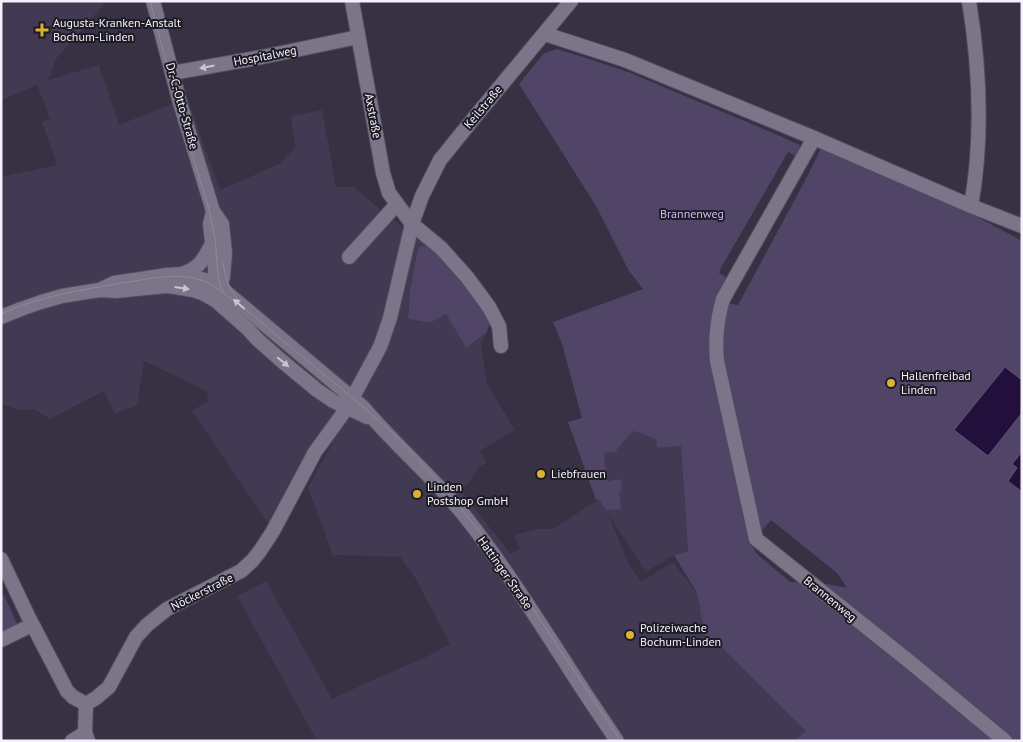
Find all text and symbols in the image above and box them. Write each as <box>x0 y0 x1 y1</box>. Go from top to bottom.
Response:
place label: Augusta-Kranken-Anstalt Bochum-Linden <box>53 15 181 44</box>
marker: Augusta-Kranken-Anstalt Bochum-Linden <box>35 23 49 37</box>
street label: Hospitalweg <box>232 42 298 69</box>
street label: Dr.-C.-Otto-Straße <box>163 61 202 151</box>
one-way arrow <box>199 63 215 71</box>
street label: Keilstraße <box>460 82 505 131</box>
street label: Axstraße <box>362 92 385 140</box>
park label: Brannenweg <box>660 206 724 221</box>
one-way arrow <box>174 284 190 292</box>
one-way arrow <box>233 298 246 309</box>
one-way arrow <box>277 357 290 368</box>
place label: Hallenfreibad Linden <box>901 368 971 397</box>
marker: Hallenfreibad Linden <box>885 377 897 389</box>
place label: Liebfrauen <box>551 466 606 481</box>
marker: Liebfrauen <box>535 468 547 480</box>
place label: Linden Postshop GmbH <box>427 479 508 508</box>
marker: Linden Postshop GmbH <box>411 488 423 500</box>
street label: Hattinger Straße <box>475 533 536 612</box>
street label: Nöckerstraße <box>168 569 235 614</box>
street label: Brannenweg <box>801 573 860 625</box>
place label: Polizeiwache Bochum-Linden <box>640 620 721 649</box>
marker: Polizeiwache Bochum-Linden <box>624 629 636 641</box>

